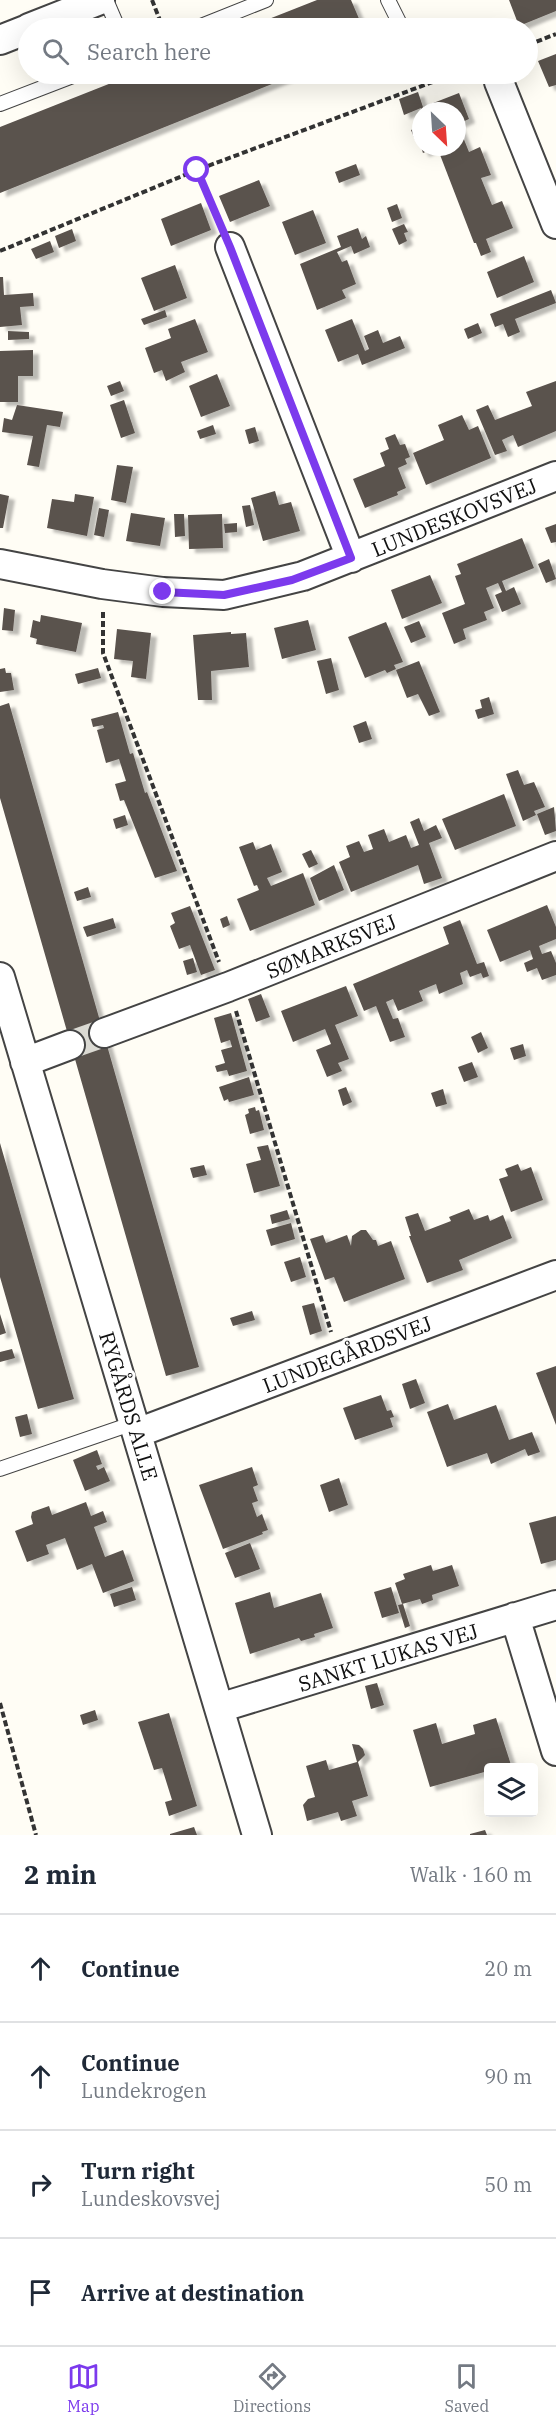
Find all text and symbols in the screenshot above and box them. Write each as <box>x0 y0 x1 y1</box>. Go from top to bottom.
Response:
search box <box>18 18 538 84</box>
icon: search <box>39 35 72 68</box>
text: Search here <box>87 37 211 66</box>
north arrow <box>412 102 466 156</box>
route start <box>183 156 209 182</box>
street label: LUNDESKOVSVEJ <box>367 471 541 563</box>
route end <box>149 578 175 604</box>
street label: SØMARKSVEJ <box>262 907 400 985</box>
street label: LUNDEGÅRDSVEJ <box>258 1309 436 1399</box>
street label: RYGÅRDS ALLE <box>93 1328 165 1484</box>
street label: SANKT LUKAS VEJ <box>295 1616 481 1698</box>
map controls <box>484 1763 538 1817</box>
button: layers <box>484 1763 538 1817</box>
text: 2 min <box>24 1857 97 1891</box>
text: Walk · 160 m <box>410 1861 532 1888</box>
icon: ahead <box>24 1952 57 1985</box>
text: Continue <box>81 1954 180 1983</box>
text: 20 m <box>484 1955 532 1982</box>
text: Continue <box>81 2048 180 2077</box>
icon: ahead <box>24 2060 57 2093</box>
text: 90 m <box>484 2063 532 2090</box>
text: Lundekrogen <box>81 2077 207 2104</box>
text: Turn right <box>81 2156 195 2185</box>
icon: right <box>24 2168 57 2201</box>
text: 50 m <box>484 2171 532 2198</box>
text: Lundeskovsvej <box>81 2185 220 2212</box>
icon: arrive <box>24 2276 57 2309</box>
text: Arrive at destination <box>81 2278 304 2307</box>
tab: Map <box>67 2360 100 2416</box>
tab: Directions <box>233 2360 311 2416</box>
tab: Saved <box>444 2360 489 2416</box>

